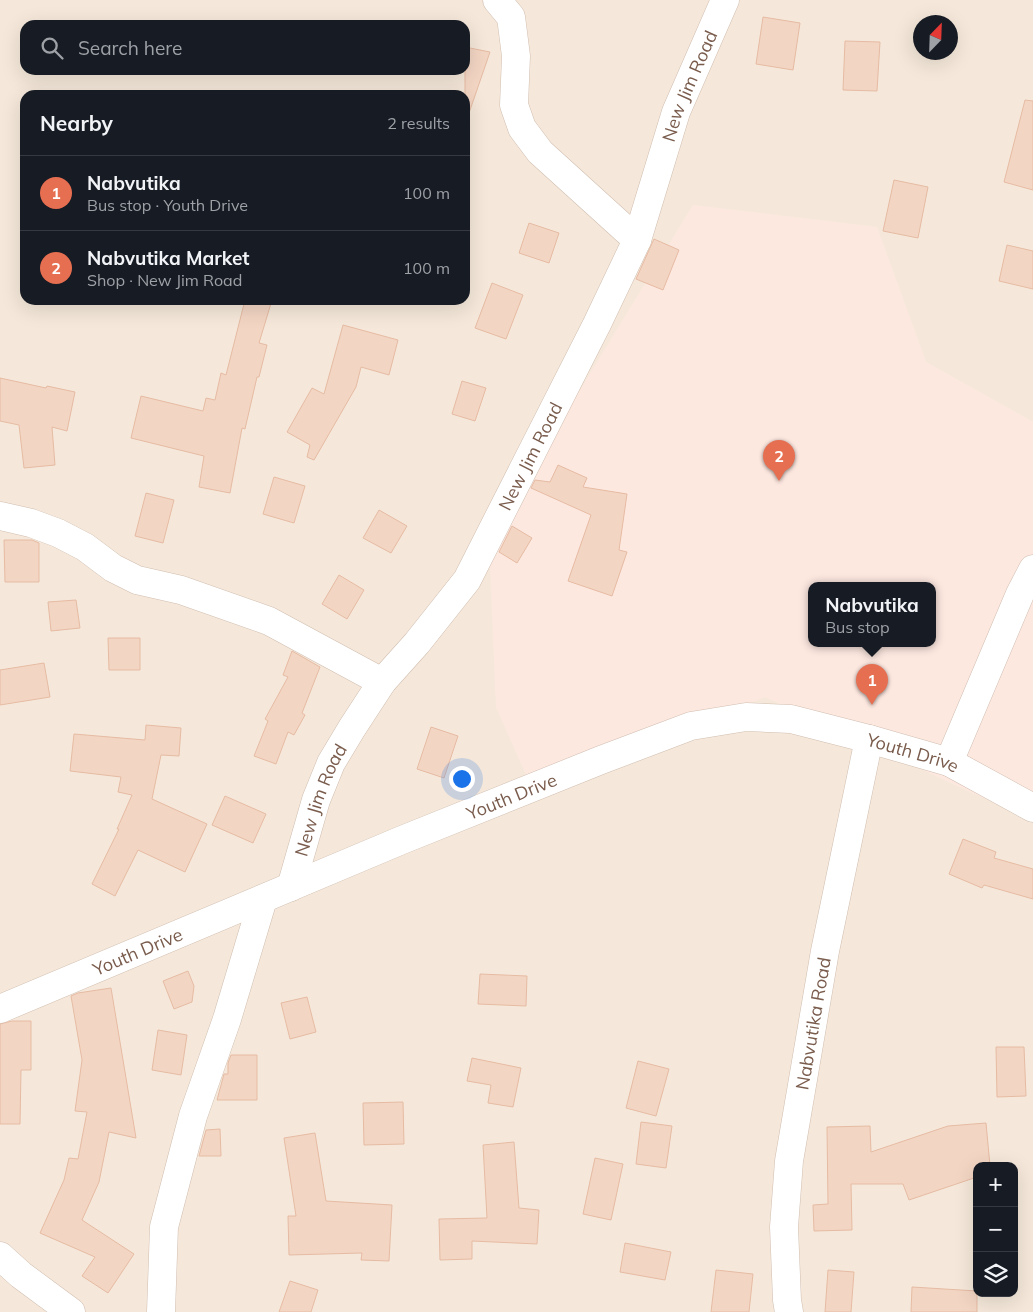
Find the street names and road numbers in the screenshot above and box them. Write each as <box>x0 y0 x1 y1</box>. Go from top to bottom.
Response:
street label: New Jim Road <box>656 27 722 144</box>
street label: New Jim Road <box>493 398 567 514</box>
street label: Youth Drive <box>863 727 964 777</box>
street label: New Jim Road <box>289 739 352 859</box>
street label: Youth Drive <box>462 768 560 825</box>
street label: Youth Drive <box>88 922 186 981</box>
street label: Nabvutika Road <box>790 955 835 1092</box>

